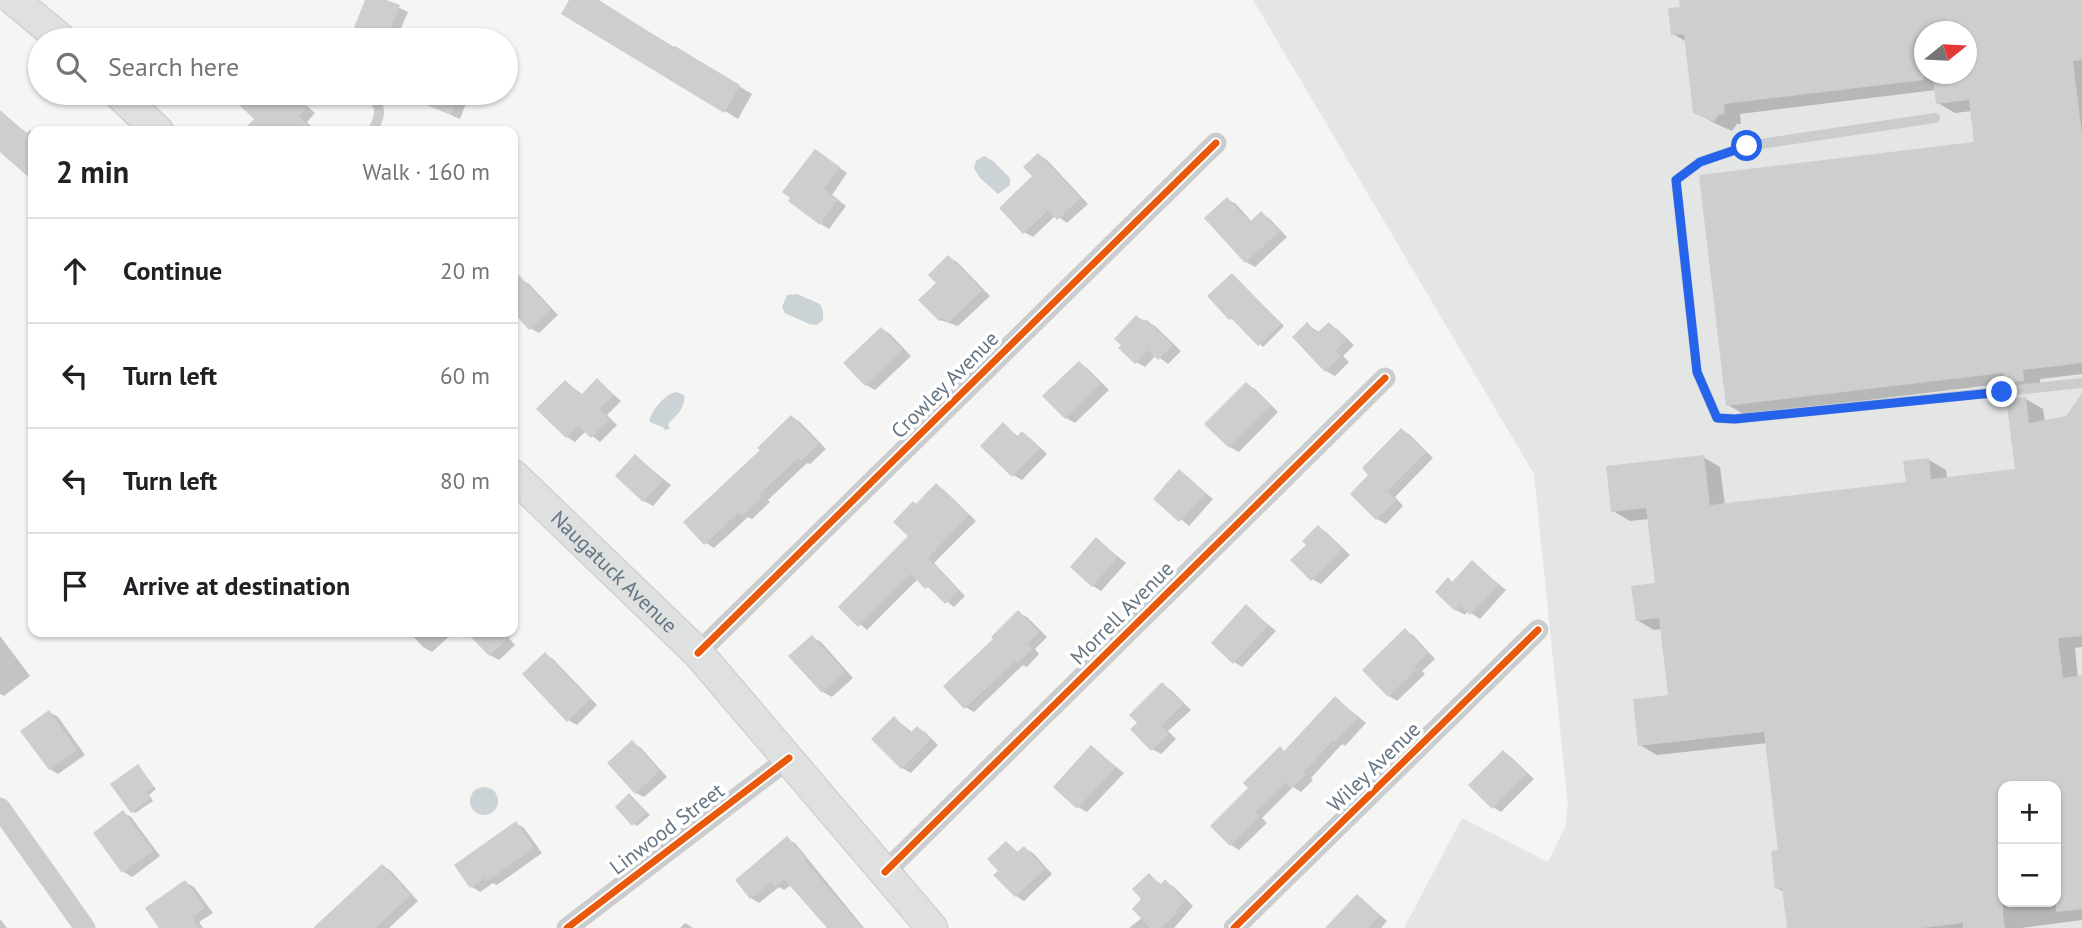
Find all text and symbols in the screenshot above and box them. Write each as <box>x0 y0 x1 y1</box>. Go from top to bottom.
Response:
north arrow <box>1914 21 1977 84</box>
search box <box>28 28 518 105</box>
icon: search <box>52 48 90 86</box>
text: Search here <box>108 50 239 83</box>
route start <box>1731 130 1762 161</box>
text: 2 min <box>56 152 129 191</box>
text: Walk · 160 m <box>363 157 490 186</box>
icon: ahead <box>56 252 94 290</box>
text: Continue <box>123 254 222 287</box>
text: 20 m <box>440 256 490 285</box>
street label: Crowley Avenue <box>885 325 1004 444</box>
icon: left <box>56 357 94 395</box>
text: Turn left <box>123 359 217 392</box>
text: 60 m <box>440 361 490 390</box>
route end <box>1986 376 2017 407</box>
icon: left <box>56 462 94 500</box>
text: Turn left <box>123 464 217 497</box>
text: 80 m <box>440 466 490 495</box>
street label: Naugatuck Avenue <box>545 505 683 639</box>
street label: Morrell Avenue <box>1064 555 1179 670</box>
icon: arrive <box>56 567 94 605</box>
text: Arrive at destination <box>123 569 350 602</box>
street label: Wiley Avenue <box>1322 716 1426 818</box>
street label: Linwood Street <box>604 777 729 880</box>
map controls <box>1998 781 2061 907</box>
button: + <box>1998 781 2061 844</box>
button: − <box>1998 844 2061 907</box>

